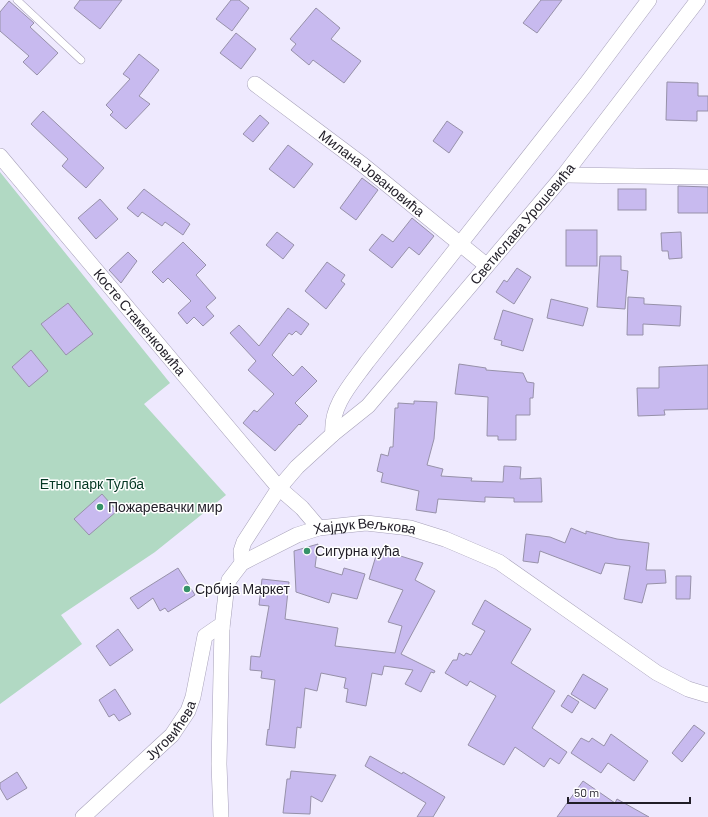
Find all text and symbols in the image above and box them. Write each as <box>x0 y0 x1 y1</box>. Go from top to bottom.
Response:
street label: Милана Јовановића <box>316 126 429 220</box>
street label: Светислава Урошевића <box>466 159 578 288</box>
street label: Косте Стаменковића <box>90 265 190 379</box>
park label: Етно парк Тулба <box>40 475 144 492</box>
place label: Пожаревачки мир <box>108 498 223 515</box>
marker: Пожаревачки мир <box>95 502 105 512</box>
street label: Хајдук Вељкова <box>311 514 419 538</box>
place label: Сигурна кућа <box>315 542 400 559</box>
marker: Сигурна кућа <box>302 546 312 556</box>
place label: Србија Маркет <box>195 580 290 597</box>
marker: Србија Маркет <box>182 584 192 594</box>
street label: Југовићева <box>141 698 199 763</box>
scale bar <box>568 779 690 805</box>
text: 50 m <box>574 785 599 799</box>

